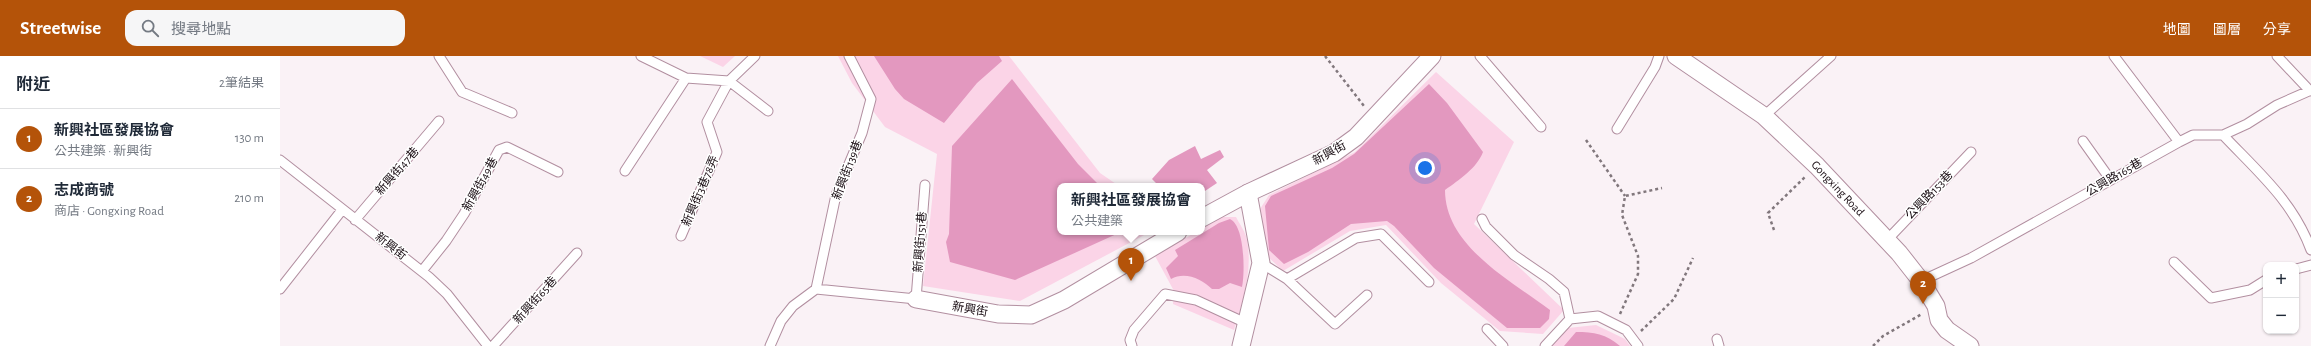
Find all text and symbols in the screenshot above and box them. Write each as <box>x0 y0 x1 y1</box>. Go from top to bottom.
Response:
search box <box>125 10 405 46</box>
icon: search <box>139 17 161 39</box>
text: Streetwise <box>20 19 101 38</box>
text: 搜尋地點 <box>171 22 231 37</box>
text: 地圖 <box>2163 23 2191 37</box>
text: 圖層 <box>2213 23 2241 37</box>
text: 分享 <box>2263 23 2291 37</box>
text: 附近 <box>16 76 50 93</box>
text: 2筆結果 <box>219 77 264 90</box>
text: 新興社區發展協會 <box>54 123 174 138</box>
text: 1 <box>27 132 31 145</box>
text: 130 m <box>235 132 264 145</box>
street label: 新興街139巷 <box>829 138 864 201</box>
street label: 新興街 <box>1310 138 1348 167</box>
street label: 新興街47巷 <box>372 144 421 197</box>
text: 公共建築 · 新興街 <box>54 145 152 158</box>
street label: 新興街3巷78弄 <box>679 153 720 228</box>
street label: 新興街49巷 <box>459 155 500 213</box>
street label: 公興路165巷 <box>2083 155 2144 198</box>
your location <box>1415 158 1435 178</box>
street label: Gongxing Road <box>1809 158 1867 218</box>
street label: 公興路153巷 <box>1902 168 1955 222</box>
text: 志成商號 <box>54 183 114 198</box>
popup <box>1057 183 1205 235</box>
text: 2 <box>26 192 32 205</box>
text: 210 m <box>234 192 264 205</box>
text: 新興社區發展協會 <box>1071 193 1191 208</box>
text: 商店 · Gongxing Road <box>54 205 164 218</box>
street label: 新興街151巷 <box>911 211 928 273</box>
text: 公共建築 <box>1071 215 1123 228</box>
street label: 新興街 <box>373 229 409 262</box>
pin: 1 <box>1118 248 1144 281</box>
map controls <box>2263 262 2299 334</box>
button: + <box>2263 262 2299 298</box>
pin: 2 <box>1910 271 1936 304</box>
street label: 新興街65巷 <box>510 274 559 326</box>
button: − <box>2263 298 2299 334</box>
street label: 新興街 <box>951 299 989 318</box>

